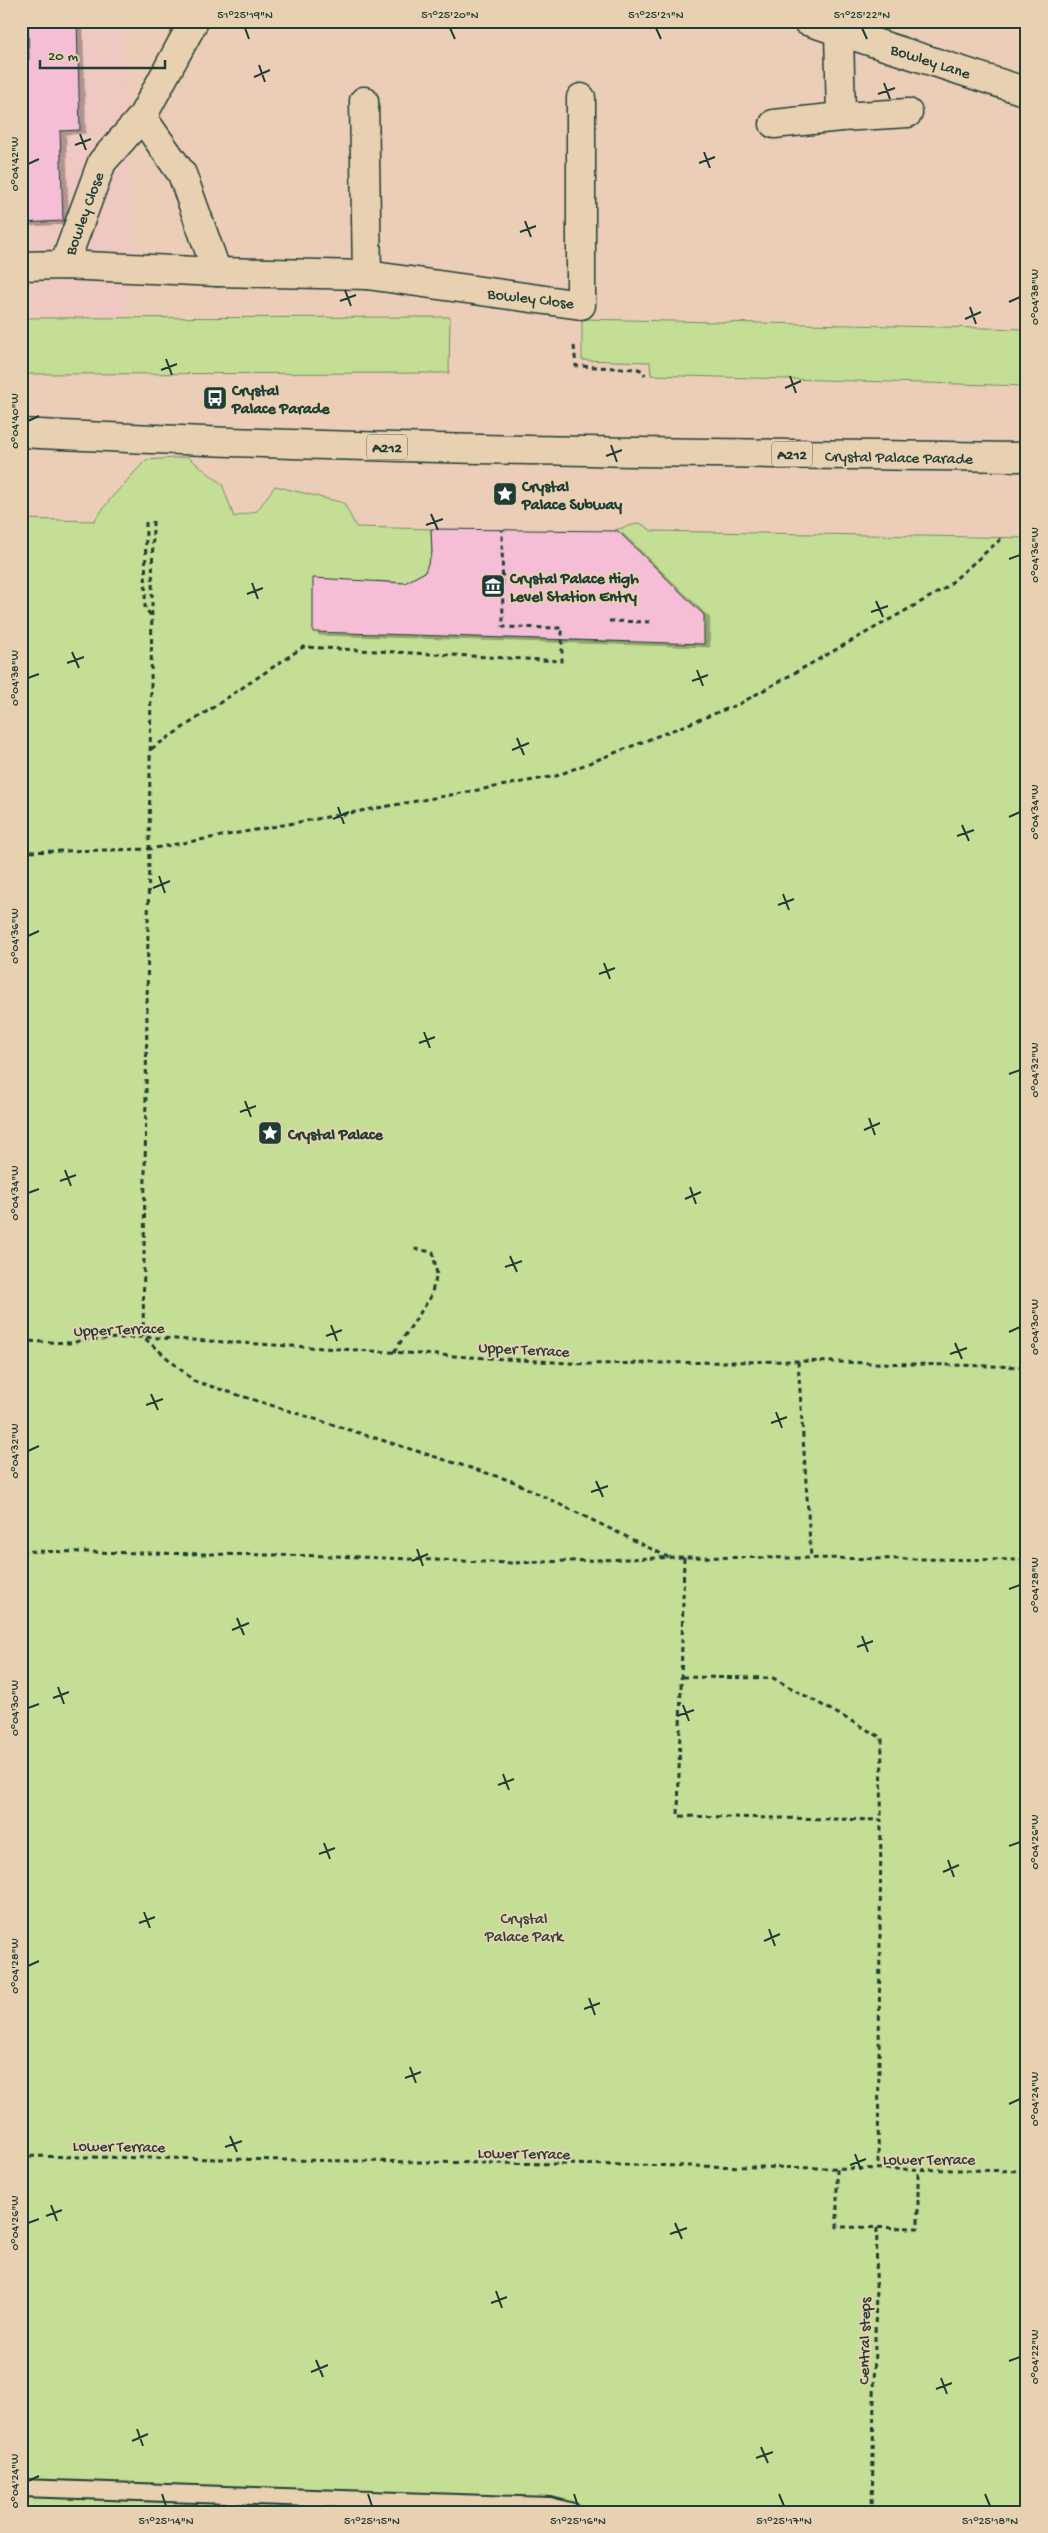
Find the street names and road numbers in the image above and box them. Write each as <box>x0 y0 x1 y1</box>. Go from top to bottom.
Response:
street label: Bowley Lane <box>887 41 973 85</box>
street label: Bowley Close <box>62 169 110 259</box>
street label: Bowley Close <box>485 286 576 315</box>
road number: A212 <box>367 434 407 460</box>
road number: A212 <box>772 442 812 466</box>
street label: Crystal Palace Parade <box>825 449 974 470</box>
street label: Upper Terrace <box>73 1320 166 1343</box>
street label: Upper Terrace <box>478 1340 571 1363</box>
street label: Lower Terrace <box>72 2138 166 2159</box>
street label: Lower Terrace <box>477 2145 571 2166</box>
street label: Lower Terrace <box>883 2152 976 2171</box>
street label: Central steps <box>856 2296 877 2385</box>

